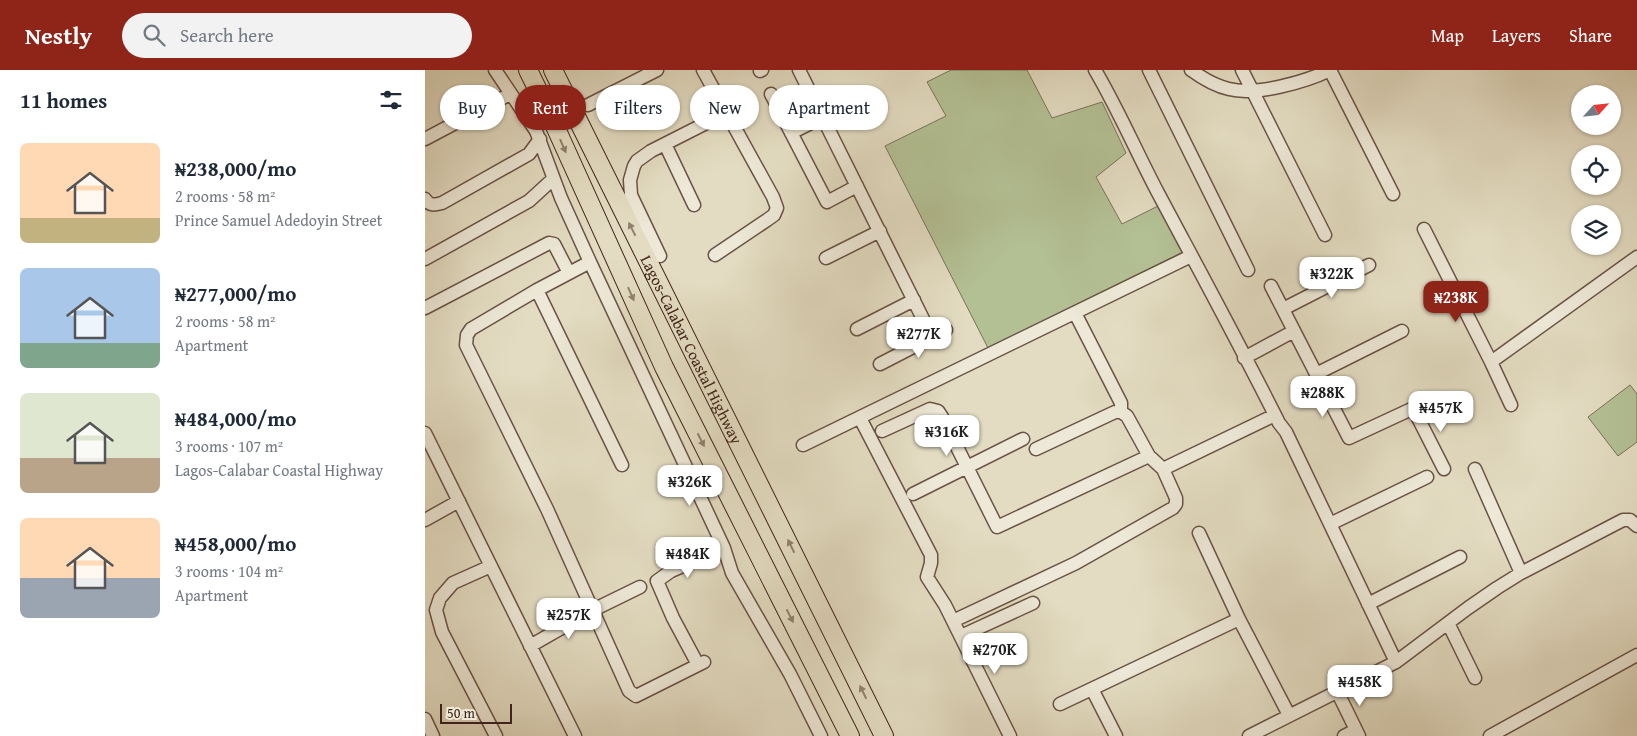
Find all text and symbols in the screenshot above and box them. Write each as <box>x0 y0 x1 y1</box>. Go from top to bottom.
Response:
search box <box>122 13 472 58</box>
text: Nestly <box>25 18 92 53</box>
icon: search <box>140 21 168 49</box>
text: Search here <box>180 21 274 49</box>
text: Map <box>1431 22 1464 49</box>
text: Layers <box>1492 22 1541 49</box>
text: Share <box>1569 22 1612 49</box>
text: 11 homes <box>20 85 107 116</box>
chip: Buy <box>440 85 505 130</box>
chip: Rent <box>515 85 586 130</box>
chip: Filters <box>596 85 680 130</box>
chip: New <box>690 85 759 130</box>
chip: Apartment <box>769 85 888 130</box>
north arrow <box>1571 85 1621 135</box>
map controls <box>1571 85 1621 255</box>
icon: filters <box>377 86 405 114</box>
one-way arrow <box>560 139 568 153</box>
button: locate <box>1571 145 1621 195</box>
text: ₦238,000/mo <box>175 153 296 184</box>
icon: home <box>60 163 120 223</box>
text: 2 rooms · 58 m² <box>175 184 275 208</box>
button: layers <box>1571 205 1621 255</box>
text: Prince Samuel Adedoyin Street <box>175 208 382 232</box>
one-way arrow <box>628 221 636 236</box>
street label: Lagos-Calabar Coastal Highway <box>635 251 749 448</box>
pin: ₦322K <box>1297 256 1367 299</box>
text: ₦322K <box>1310 261 1354 285</box>
text: ₦277,000/mo <box>175 278 296 309</box>
pin: ₦238K <box>1421 280 1491 323</box>
text: ₦238K <box>1434 285 1478 309</box>
one-way arrow <box>627 287 635 301</box>
icon: home <box>60 288 120 348</box>
text: 2 rooms · 58 m² <box>175 309 275 333</box>
pin: ₦277K <box>884 316 954 359</box>
text: ₦277K <box>897 321 941 345</box>
text: Apartment <box>175 333 248 357</box>
pin: ₦288K <box>1288 376 1358 418</box>
text: ₦288K <box>1301 380 1345 404</box>
pin: ₦457K <box>1406 390 1476 433</box>
text: ₦457K <box>1419 395 1463 419</box>
text: ₦484,000/mo <box>175 403 296 434</box>
icon: home <box>60 413 120 473</box>
pin: ₦316K <box>912 414 982 457</box>
text: ₦316K <box>925 419 969 443</box>
one-way arrow <box>697 433 705 447</box>
text: 3 rooms · 107 m² <box>175 434 283 458</box>
text: Lagos-Calabar Coastal Highway <box>175 458 383 482</box>
pin: ₦326K <box>655 464 725 507</box>
text: ₦326K <box>668 469 712 493</box>
text: ₦458,000/mo <box>175 528 296 559</box>
pin: ₦484K <box>653 536 723 579</box>
icon: home <box>60 538 120 598</box>
one-way arrow <box>786 539 795 554</box>
text: ₦484K <box>666 541 710 565</box>
text: 3 rooms · 104 m² <box>175 559 283 583</box>
text: Apartment <box>175 583 248 607</box>
pin: ₦257K <box>534 598 604 640</box>
text: ₦257K <box>547 602 591 626</box>
one-way arrow <box>786 609 794 624</box>
pin: ₦270K <box>960 632 1030 675</box>
text: ₦270K <box>973 637 1017 661</box>
pin: ₦458K <box>1325 664 1395 707</box>
text: ₦458K <box>1338 669 1382 693</box>
one-way arrow <box>859 685 867 699</box>
scale bar <box>440 701 513 724</box>
text: 50 m <box>447 703 475 723</box>

